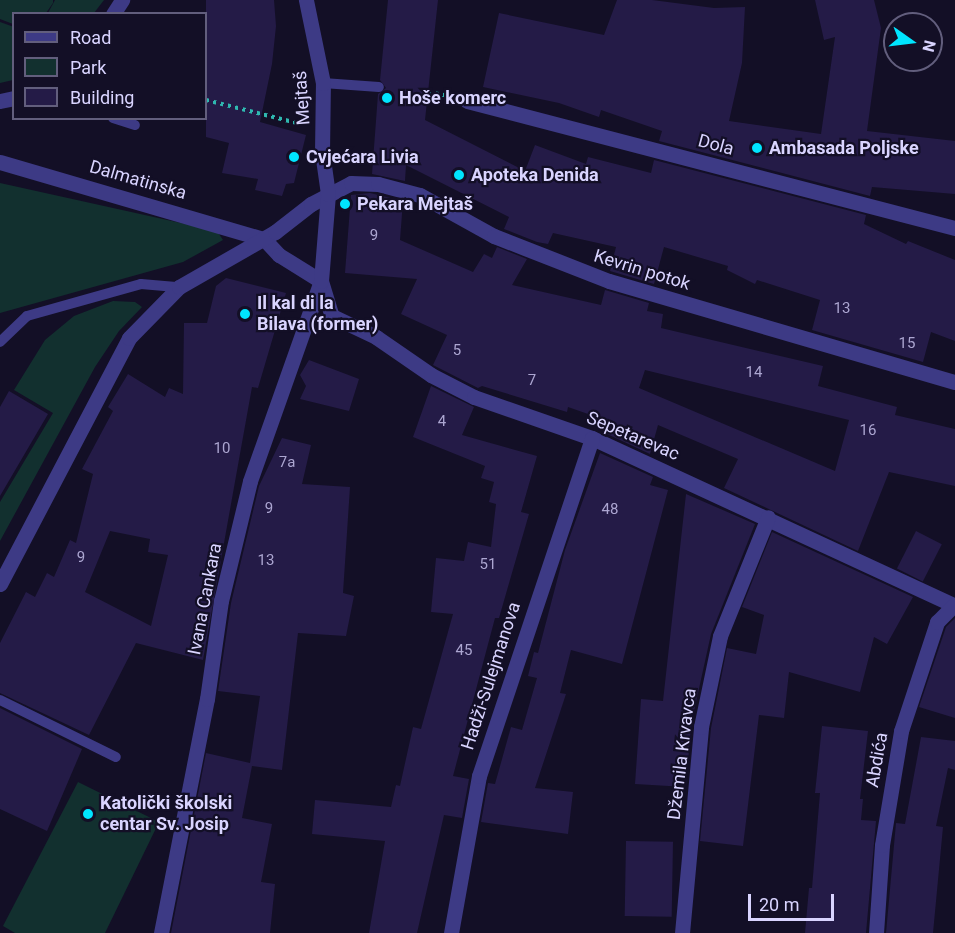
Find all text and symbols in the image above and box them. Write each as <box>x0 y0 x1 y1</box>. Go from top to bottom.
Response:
legend <box>12 12 207 120</box>
north arrow <box>883 12 943 72</box>
text: Road <box>70 27 111 48</box>
text: N <box>918 38 940 54</box>
text: Park <box>70 57 106 78</box>
street label: Mejtaš <box>289 70 315 126</box>
text: Building <box>70 87 134 108</box>
place label: Hoše komerc <box>399 87 506 109</box>
marker: Hoše komerc <box>380 91 394 105</box>
street label: Dola <box>696 130 736 160</box>
place label: Ambasada Poljske <box>769 137 919 159</box>
marker: Ambasada Poljske <box>750 141 764 155</box>
place label: Cvjećara Livia <box>306 146 419 168</box>
marker: Cvjećara Livia <box>287 150 301 164</box>
street label: Dalmatinska <box>87 156 189 204</box>
place label: Apoteka Denida <box>471 164 599 186</box>
marker: Apoteka Denida <box>452 168 466 182</box>
place label: Pekara Mejtaš <box>357 193 473 215</box>
marker: Pekara Mejtaš <box>338 197 352 211</box>
house number: 9 <box>370 227 378 245</box>
street label: Kevrin potok <box>591 245 693 295</box>
place label: Il kal di la Bilava (former) <box>257 293 378 336</box>
house number: 13 <box>834 300 850 318</box>
marker: Il kal di la Bilava (former) <box>238 307 252 321</box>
house number: 15 <box>899 335 915 353</box>
house number: 5 <box>453 342 461 360</box>
house number: 14 <box>746 364 762 382</box>
house number: 7 <box>528 372 536 390</box>
street label: Sepetarevac <box>583 407 683 465</box>
house number: 4 <box>438 413 446 431</box>
house number: 16 <box>860 422 876 440</box>
house number: 10 <box>214 440 230 458</box>
house number: 7а <box>279 454 295 472</box>
house number: 9 <box>265 500 273 518</box>
house number: 48 <box>602 501 618 519</box>
street label: Ivana Cankara <box>184 541 226 657</box>
house number: 9 <box>77 549 85 567</box>
house number: 13 <box>258 552 274 570</box>
house number: 51 <box>480 556 496 574</box>
street label: Hadži-Sulejmanova <box>457 599 525 753</box>
house number: 45 <box>456 642 472 660</box>
street label: Džemila Krvavca <box>663 687 701 821</box>
street label: Abdića <box>862 731 892 789</box>
place label: Katolički školski centar Sv. Josip <box>100 793 232 836</box>
marker: Katolički školski centar Sv. Josip <box>81 807 95 821</box>
scale bar <box>751 882 836 920</box>
text: 20 m <box>759 894 799 915</box>

